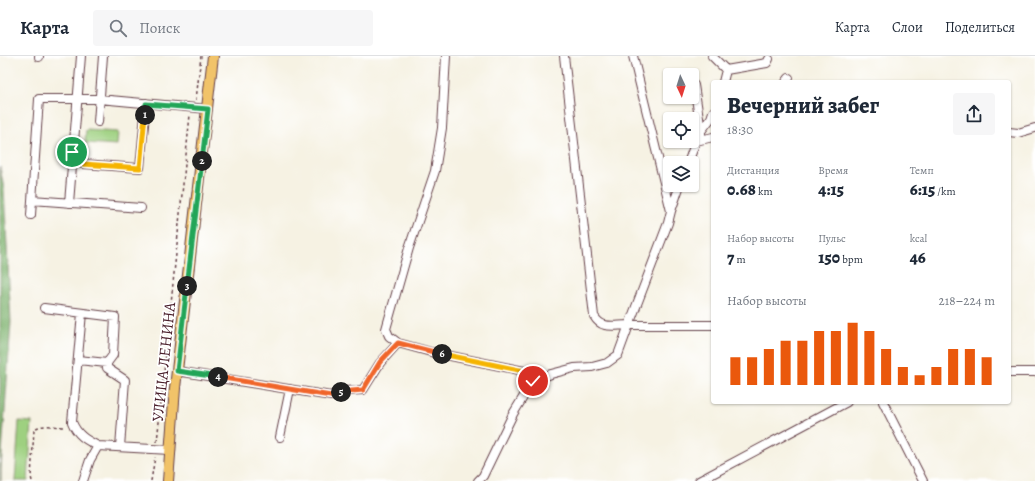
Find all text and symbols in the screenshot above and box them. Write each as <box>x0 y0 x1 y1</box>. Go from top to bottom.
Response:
search box <box>93 10 373 46</box>
text: Карта <box>20 15 69 41</box>
icon: search <box>107 17 129 39</box>
text: Поиск <box>139 18 180 38</box>
text: Карта <box>835 18 870 37</box>
text: Слои <box>892 18 923 37</box>
text: Поделиться <box>945 18 1015 37</box>
north arrow <box>663 68 699 104</box>
map controls <box>663 68 699 192</box>
text: Вечерний забег <box>727 91 879 121</box>
button: share <box>953 93 995 135</box>
pin: 1 <box>135 105 155 125</box>
text: 1 <box>143 107 147 122</box>
button: locate <box>663 112 699 148</box>
text: 18:30 <box>727 121 753 138</box>
pin <box>55 135 89 169</box>
icon: arrive <box>61 141 83 163</box>
pin: 2 <box>192 151 212 171</box>
text: 2 <box>199 153 205 168</box>
button: layers <box>663 156 699 192</box>
text: Дистанция <box>727 163 779 178</box>
text: Время <box>818 163 848 178</box>
text: Темп <box>910 163 934 178</box>
text: 0.68 <box>727 178 756 201</box>
text: 4:15 <box>818 178 844 201</box>
text: 6:15 <box>910 178 935 201</box>
text: km <box>756 184 773 199</box>
text: /km <box>935 184 956 199</box>
text: Набор высоты <box>727 231 794 246</box>
text: Пульс <box>818 231 846 246</box>
text: kcal <box>910 231 927 246</box>
text: 7 <box>727 246 734 269</box>
text: 150 <box>818 246 840 269</box>
text: 46 <box>910 246 926 269</box>
text: m <box>734 252 746 267</box>
text: bpm <box>840 252 863 267</box>
pin: 3 <box>177 276 197 296</box>
text: 3 <box>185 278 189 293</box>
text: Набор высоты <box>727 292 807 309</box>
text: 218–224 m <box>939 292 995 309</box>
street label: УЛИЦА ЛЕНИНА <box>147 300 181 423</box>
pin: 6 <box>432 344 452 364</box>
text: 6 <box>439 346 445 361</box>
pin <box>516 364 550 398</box>
pin: 4 <box>208 367 228 387</box>
text: 4 <box>215 369 221 384</box>
icon: check <box>522 370 544 392</box>
pin: 5 <box>331 382 351 402</box>
text: 5 <box>339 384 343 399</box>

